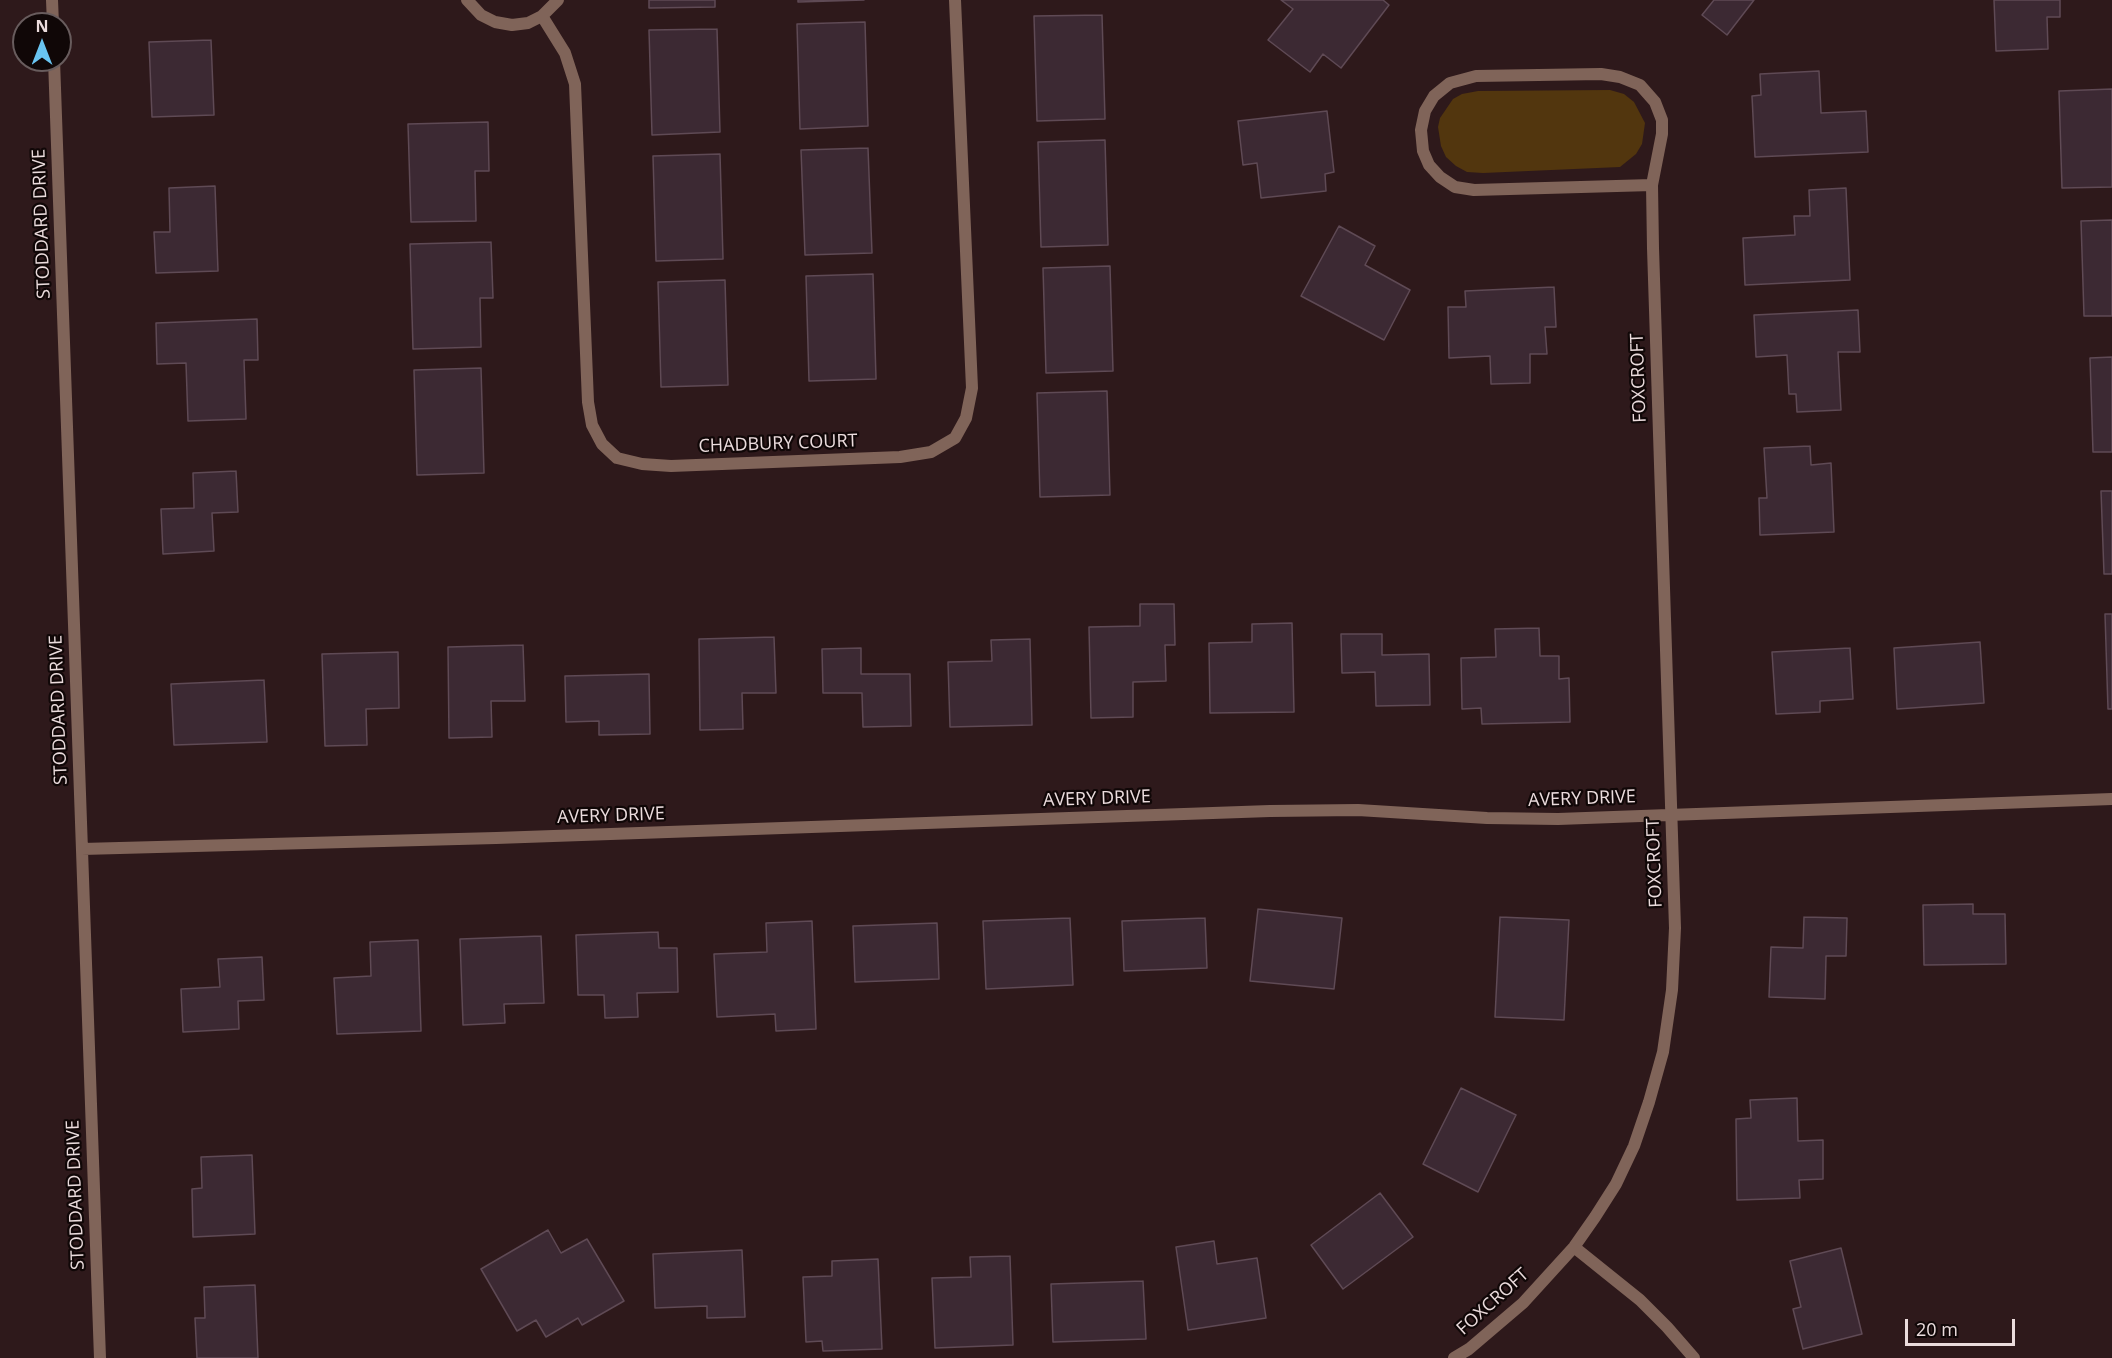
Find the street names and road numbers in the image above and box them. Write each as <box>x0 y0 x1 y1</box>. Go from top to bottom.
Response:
street label: STODDARD DRIVE <box>29 149 55 299</box>
street label: FOXCROFT <box>1627 333 1651 423</box>
street label: CHADBURY COURT <box>698 430 858 458</box>
street label: STODDARD DRIVE <box>46 635 72 785</box>
street label: AVERY DRIVE <box>1043 786 1151 812</box>
street label: AVERY DRIVE <box>1528 786 1636 812</box>
street label: AVERY DRIVE <box>557 803 665 829</box>
street label: FOXCROFT <box>1643 818 1667 908</box>
street label: STODDARD DRIVE <box>63 1120 89 1270</box>
street label: FOXCROFT <box>1453 1264 1533 1340</box>

